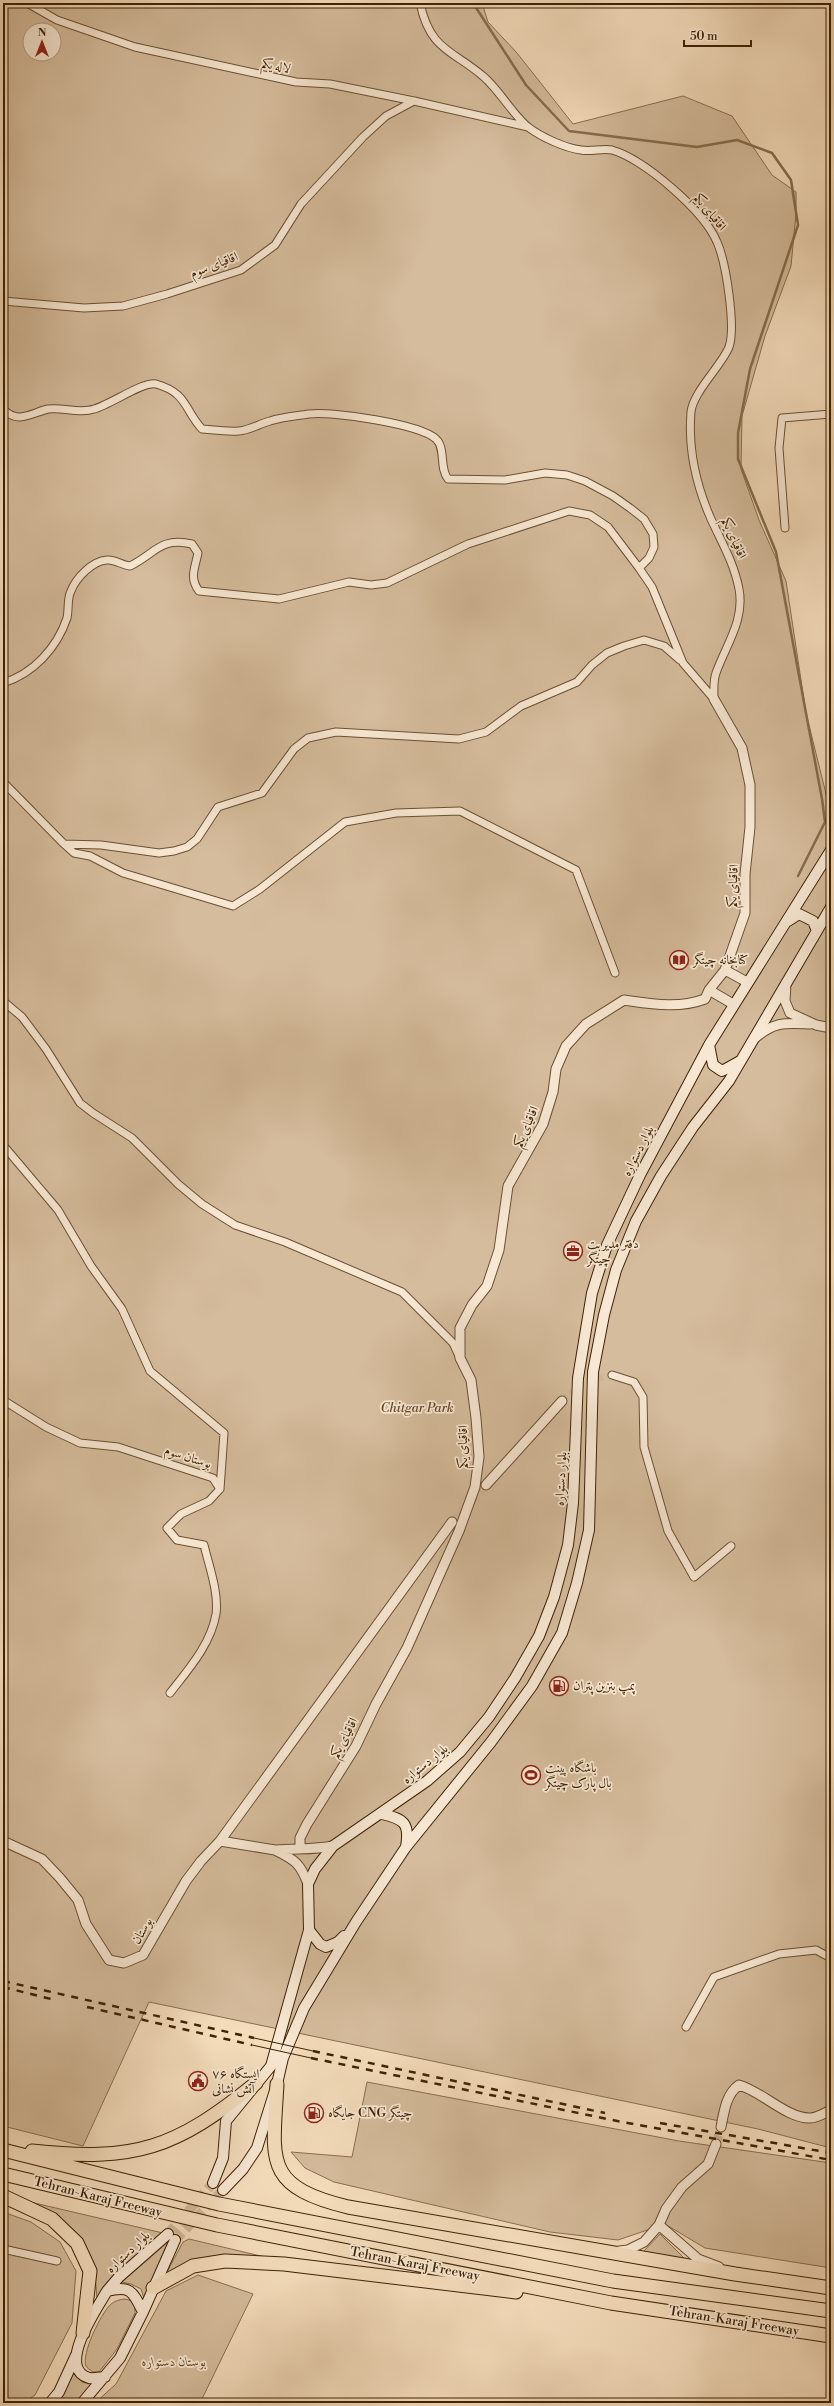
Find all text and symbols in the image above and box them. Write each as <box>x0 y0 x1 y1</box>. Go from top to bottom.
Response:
north arrow <box>22 22 62 62</box>
scale bar <box>684 22 751 48</box>
text: N <box>38 26 47 40</box>
text: 50 m <box>690 29 718 44</box>
street label: لاله یکم <box>259 55 292 81</box>
street label: اقاقیای یکم <box>687 190 730 237</box>
street label: اقاقیای سوم <box>188 249 241 284</box>
street label: اقاقیای یکم <box>714 515 750 563</box>
street label: اقاقیای یکم <box>724 864 746 908</box>
library icon: کتابخانه چیتگر <box>668 949 690 971</box>
place label: کتابخانه چیتگر <box>691 952 748 968</box>
street label: اقاقیای یکم <box>510 1104 546 1152</box>
street label: بلوار دستواره <box>619 1123 657 1179</box>
place label: دفتر مدیریت چیتگر <box>585 1236 639 1267</box>
office icon: دفتر مدیریت چیتگر <box>562 1240 584 1262</box>
park label: Chitgar Park <box>381 1400 454 1416</box>
street label: اقاقیای یکم <box>455 1425 475 1469</box>
street label: بوستان سوم <box>162 1442 213 1475</box>
street label: بلوار دستواره <box>552 1451 570 1507</box>
fuel station icon: پمپ بنزین پتران <box>548 1675 570 1697</box>
place label: پمپ بنزین پتران <box>573 1678 636 1696</box>
street label: اقاقیای یکم <box>327 1715 365 1763</box>
street label: بلوار دستواره <box>399 1741 451 1787</box>
place label: باشگاه پینت بال پارک چیتگر <box>543 1759 611 1792</box>
sports icon: باشگاه پینت بال پارک چیتگر <box>520 1764 542 1786</box>
street label: بوستان <box>128 1915 156 1947</box>
place label: ایستگاه ۷۶ آتش نشانی <box>212 2065 259 2098</box>
public building icon: ایستگاه ۷۶ آتش نشانی <box>187 2070 209 2092</box>
fuel station icon: جایگاه CNG چیتگر <box>303 2102 325 2124</box>
place label: جایگاه CNG چیتگر <box>328 2104 412 2121</box>
street label: Tehran-Karaj Freeway <box>32 2173 165 2221</box>
street label: بلوار دستواره <box>103 2228 153 2276</box>
street label: Tehran-Karaj Freeway <box>349 2244 482 2285</box>
street label: Tehran-Karaj Freeway <box>668 2303 801 2339</box>
park label: بوستان دستواره <box>142 2354 207 2370</box>

